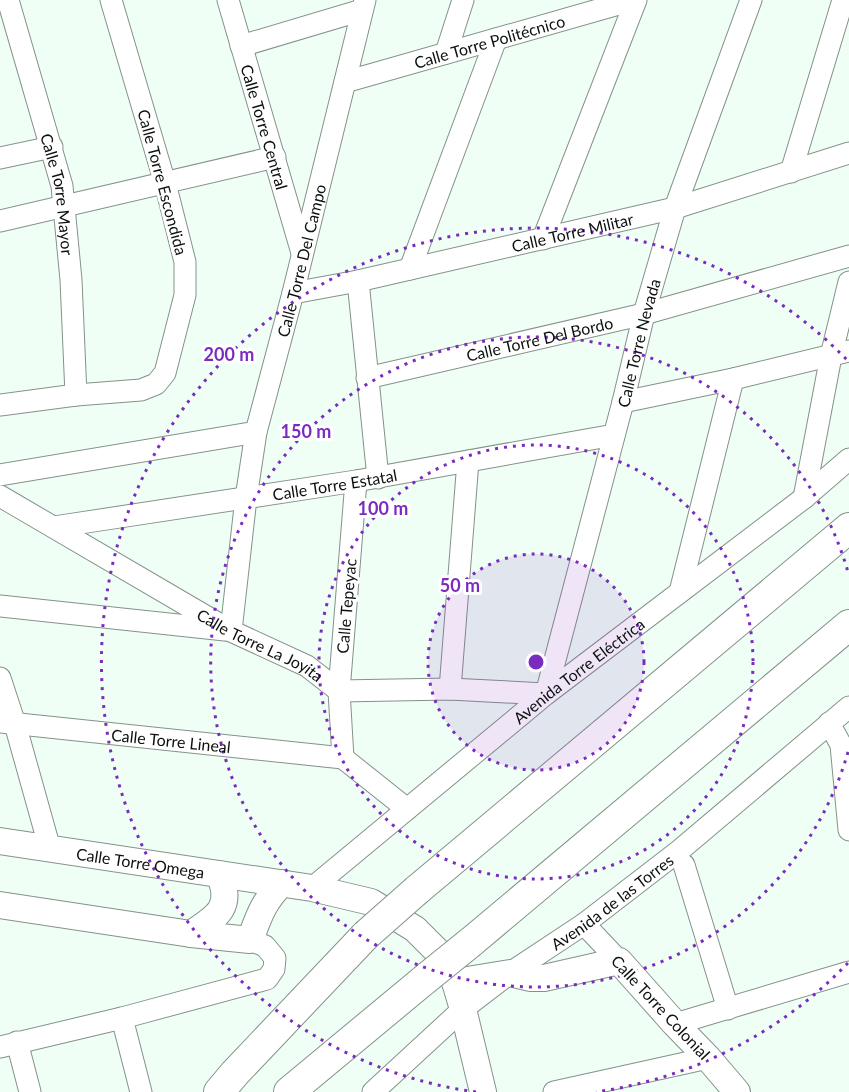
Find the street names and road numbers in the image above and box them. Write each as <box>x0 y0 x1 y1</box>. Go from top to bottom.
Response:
street label: Calle Torre Politécnico <box>412 10 567 71</box>
street label: Calle Torre Central <box>238 62 292 192</box>
street label: Calle Torre Escondida <box>134 107 192 257</box>
street label: Calle Torre Mayor <box>38 131 78 256</box>
street label: Calle Torre Del Campo <box>272 182 329 339</box>
street label: Calle Torre Militar <box>509 208 635 255</box>
street label: Calle Torre Nevada <box>613 276 663 409</box>
street label: Calle Torre Del Bordo <box>464 312 615 364</box>
street label: Calle Torre Estatal <box>271 464 399 503</box>
street label: Calle Tepeyac <box>332 557 360 654</box>
street label: Calle Torre La Joyita <box>194 604 328 685</box>
street label: Avenida Torre Eléctrica <box>509 614 648 727</box>
street label: Calle Torre Lineal <box>110 724 232 756</box>
street label: Calle Torre Omega <box>75 843 206 881</box>
street label: Avenida de las Torres <box>547 850 677 953</box>
street label: Calle Torre Colonial <box>608 951 714 1063</box>

